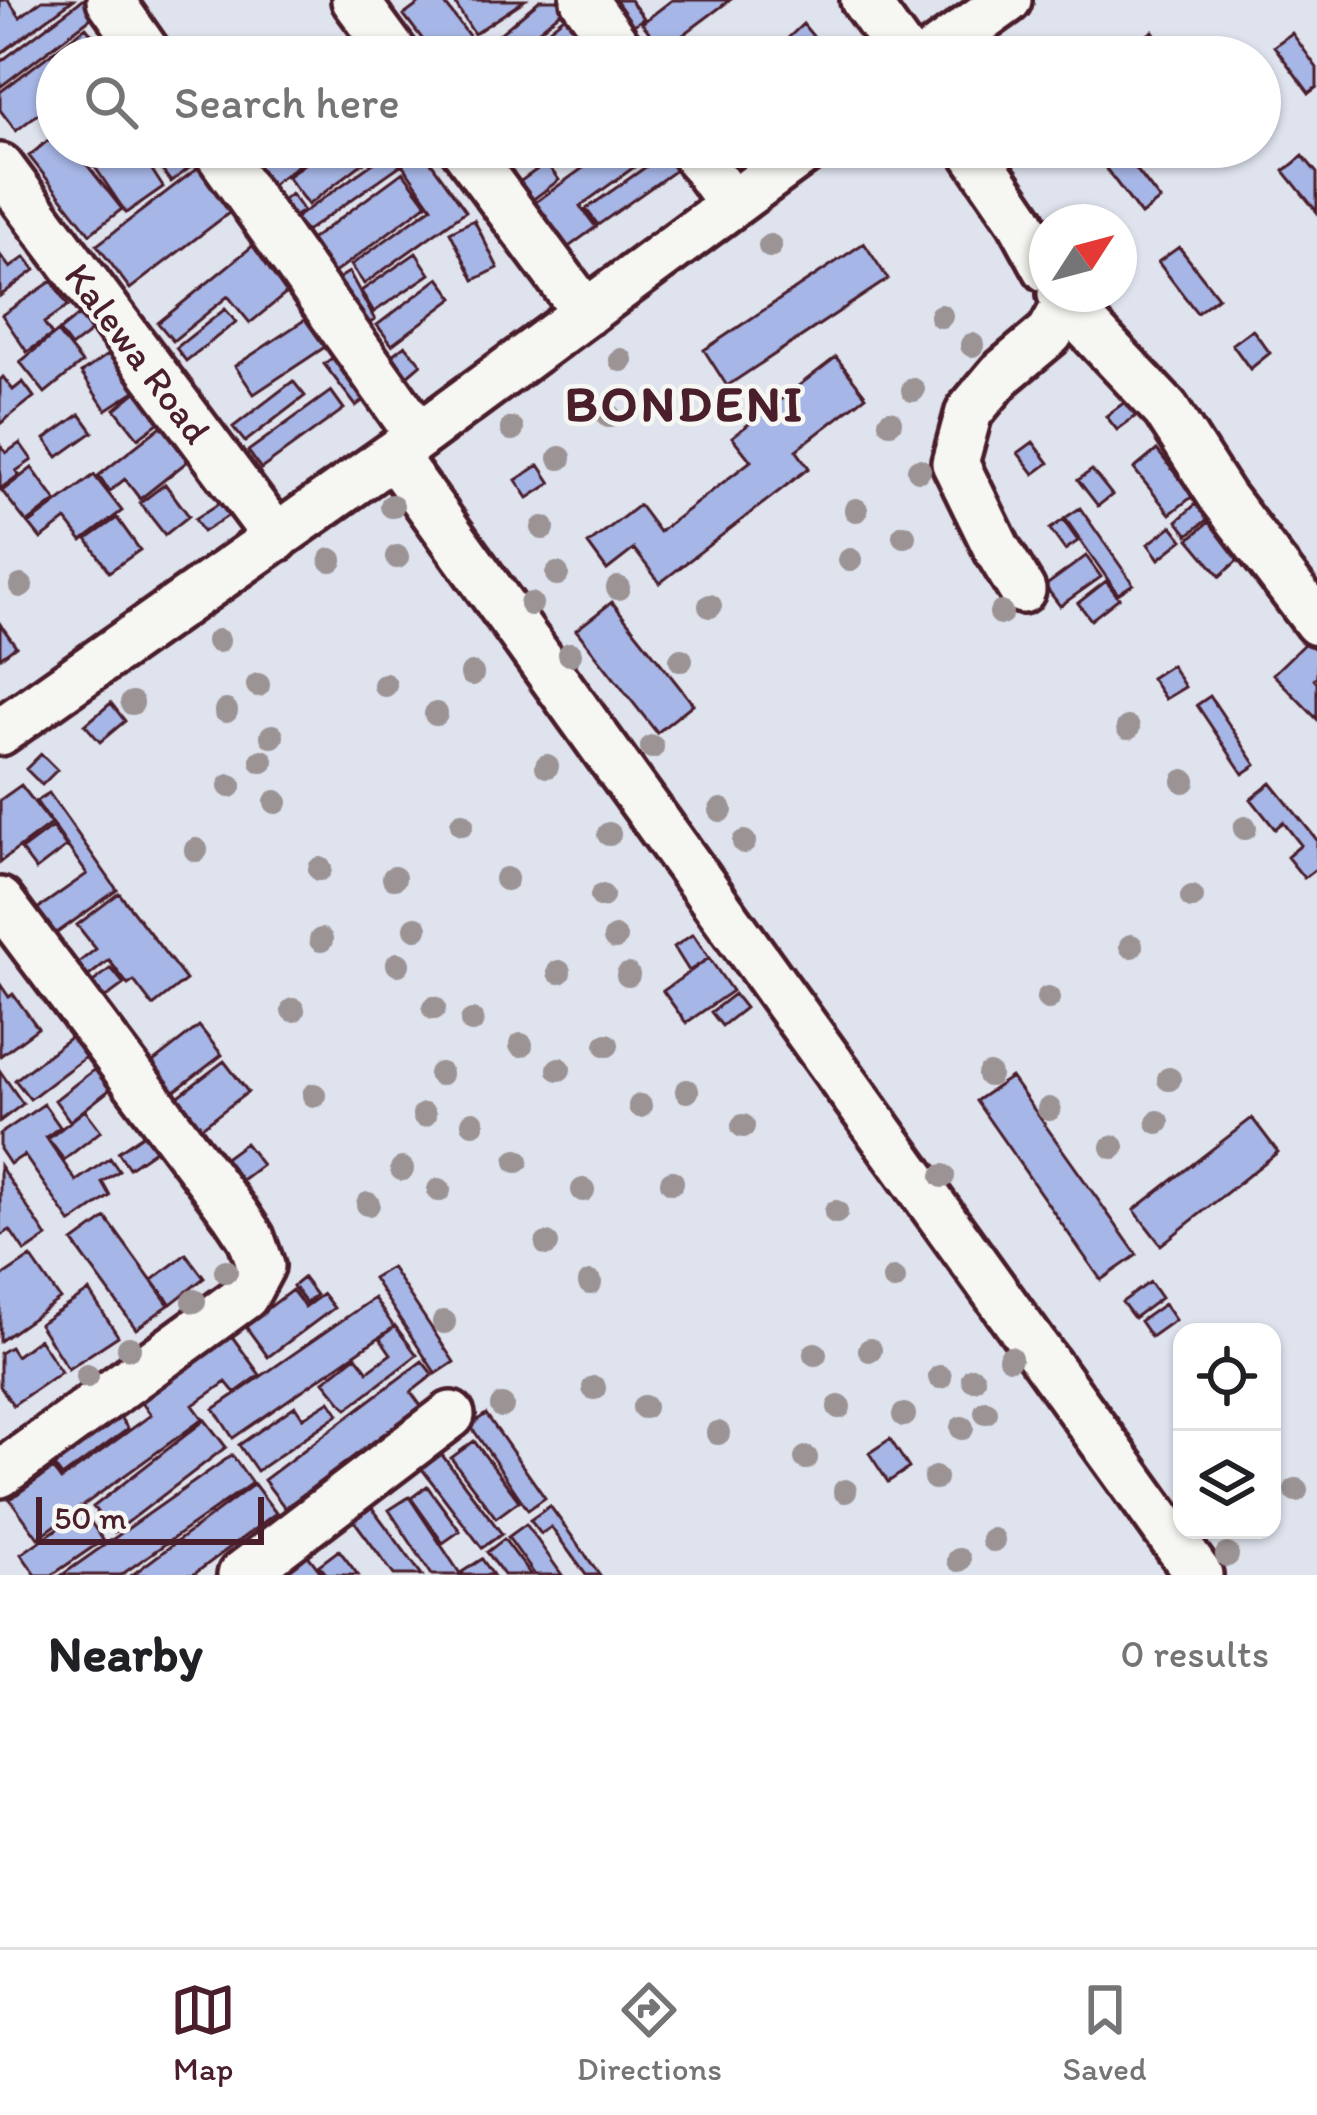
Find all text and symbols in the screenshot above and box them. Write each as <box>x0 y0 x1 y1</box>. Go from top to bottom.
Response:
search box <box>36 36 1281 168</box>
icon: search <box>78 69 144 135</box>
text: Search here <box>174 75 400 129</box>
north arrow <box>1029 204 1137 312</box>
street label: Kalewa Road <box>55 253 221 453</box>
district label: BONDENI <box>565 373 805 434</box>
map controls <box>1173 1323 1281 1539</box>
button: locate <box>1173 1323 1281 1431</box>
button: layers <box>1173 1431 1281 1539</box>
scale bar <box>36 1491 264 1544</box>
text: 50 m <box>54 1498 127 1537</box>
text: Nearby <box>48 1623 203 1684</box>
text: 0 results <box>1120 1630 1269 1677</box>
tab: Map <box>170 1977 236 2088</box>
tab: Directions <box>577 1977 722 2088</box>
tab: Saved <box>1063 1977 1147 2088</box>

